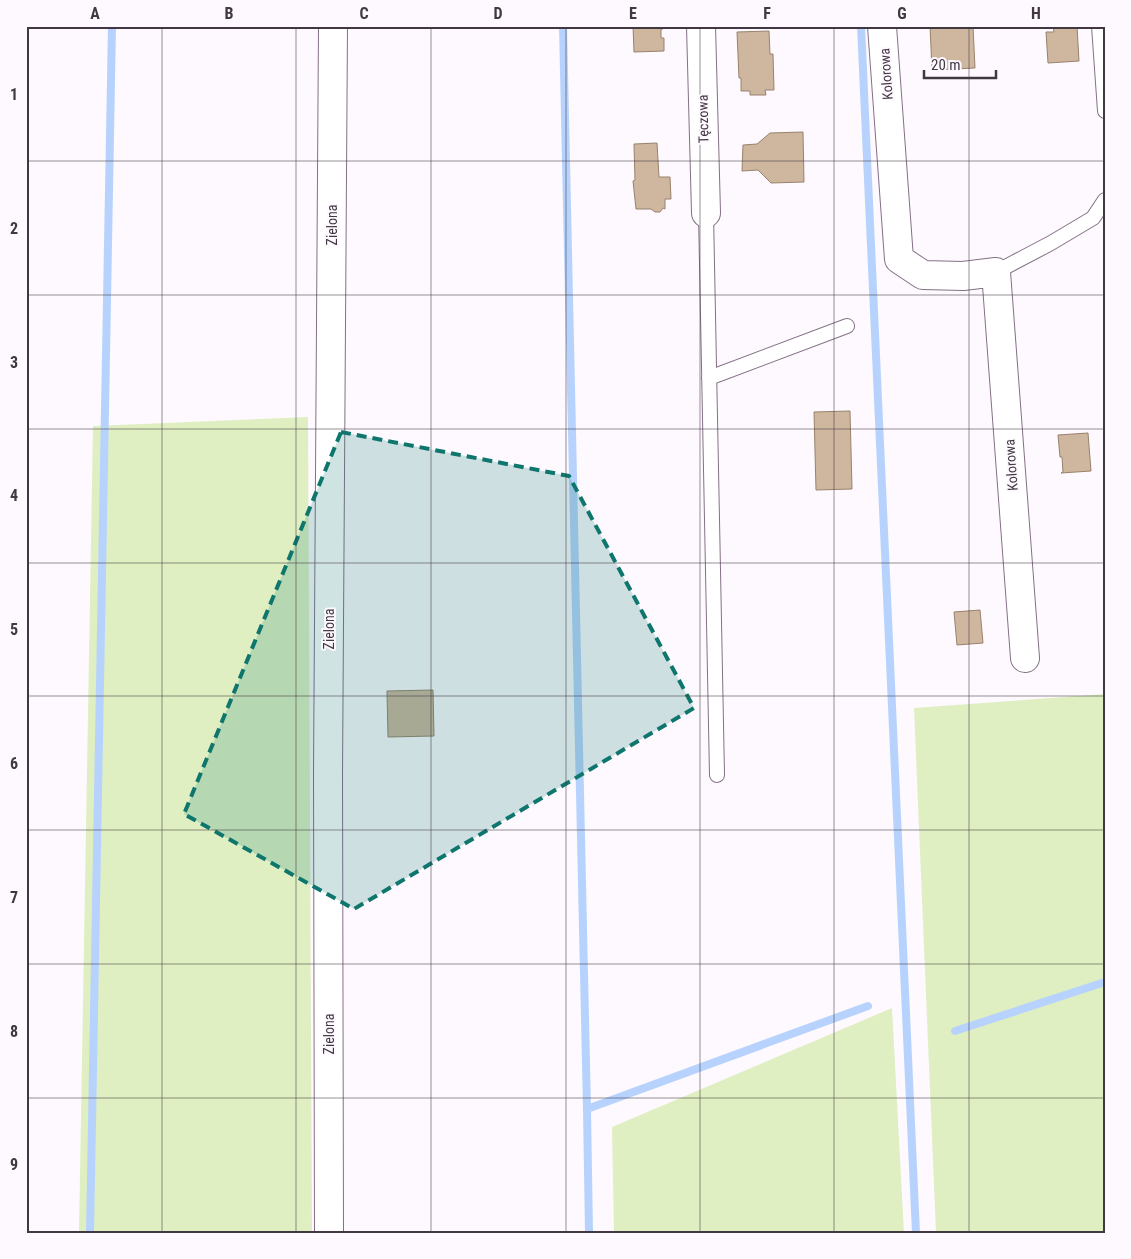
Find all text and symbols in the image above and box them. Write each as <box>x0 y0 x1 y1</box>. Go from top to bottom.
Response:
text: A <box>90 4 100 23</box>
text: B <box>225 4 234 23</box>
text: C <box>359 4 369 23</box>
text: D <box>493 4 503 23</box>
text: E <box>629 4 637 23</box>
text: F <box>763 4 771 23</box>
text: G <box>897 4 907 23</box>
text: H <box>1031 4 1041 23</box>
street label: Kolorowa <box>876 48 896 100</box>
scale bar <box>924 48 996 80</box>
text: 20 m <box>931 56 961 74</box>
text: 1 <box>10 85 18 104</box>
street label: Tęczowa <box>695 95 711 143</box>
street label: Zielona <box>324 205 340 245</box>
text: 2 <box>10 219 18 238</box>
text: 3 <box>10 353 18 372</box>
street label: Kolorowa <box>1001 439 1021 491</box>
text: 4 <box>10 486 18 505</box>
street label: Zielona <box>321 609 337 649</box>
text: 5 <box>10 620 18 639</box>
text: 6 <box>10 754 18 773</box>
text: 7 <box>10 888 18 907</box>
street label: Zielona <box>321 1014 337 1054</box>
text: 8 <box>10 1022 18 1041</box>
text: 9 <box>10 1155 18 1174</box>

